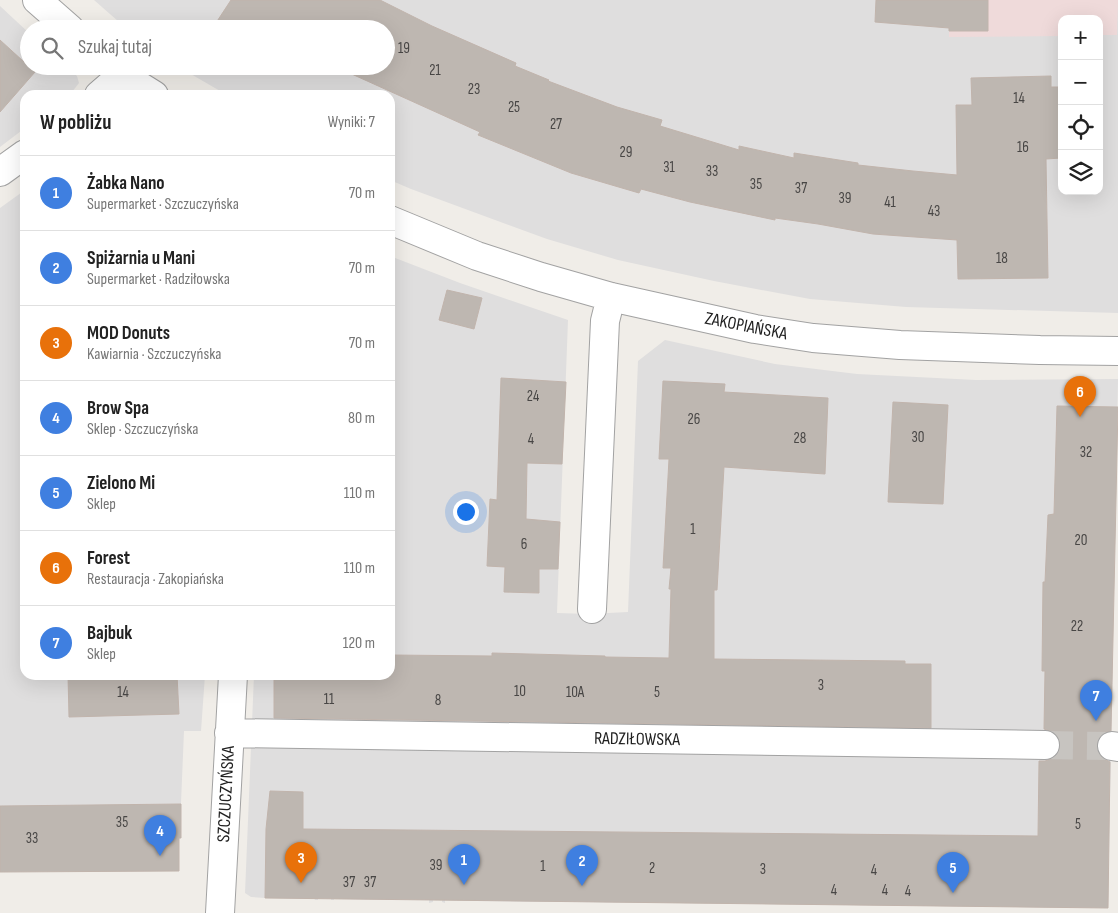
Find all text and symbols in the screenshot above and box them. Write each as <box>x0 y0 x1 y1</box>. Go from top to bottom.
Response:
map controls <box>1058 15 1103 195</box>
button: + <box>1058 15 1103 60</box>
search box <box>20 20 395 75</box>
icon: search <box>38 34 66 62</box>
text: Szukaj tutaj <box>78 36 152 59</box>
house number: 19 <box>398 39 410 58</box>
button: − <box>1058 60 1103 105</box>
house number: 21 <box>429 61 441 80</box>
house number: 23 <box>468 80 480 99</box>
house number: 14 <box>1013 89 1025 108</box>
house number: 25 <box>508 98 520 117</box>
button: locate <box>1058 105 1103 150</box>
text: W pobliżu <box>40 110 111 135</box>
text: Wyniki: 7 <box>328 113 375 132</box>
house number: 27 <box>550 115 562 134</box>
house number: 16 <box>1017 138 1029 157</box>
house number: 29 <box>620 143 632 162</box>
button: layers <box>1058 150 1103 195</box>
house number: 31 <box>663 158 676 177</box>
house number: 33 <box>706 162 718 181</box>
text: Żabka Nano <box>87 172 165 195</box>
house number: 35 <box>750 175 762 194</box>
house number: 37 <box>795 179 807 198</box>
text: 1 <box>53 184 59 203</box>
text: 70 m <box>349 184 375 203</box>
house number: 39 <box>839 189 851 208</box>
house number: 41 <box>884 193 897 212</box>
text: Supermarket · Szczuczyńska <box>87 195 239 214</box>
house number: 43 <box>928 202 940 221</box>
text: Spiżarnia u Mani <box>87 247 195 270</box>
house number: 18 <box>996 249 1008 268</box>
text: 2 <box>52 259 60 278</box>
text: 70 m <box>349 259 375 278</box>
text: Supermarket · Radziłowska <box>87 270 230 289</box>
street label: ZAKOPIAŃSKA <box>703 308 789 344</box>
text: MOD Donuts <box>87 322 170 345</box>
text: 3 <box>52 334 60 353</box>
text: 70 m <box>349 334 375 353</box>
text: Kawiarnia · Szczuczyńska <box>87 345 221 364</box>
pin: 6 <box>1064 376 1096 417</box>
house number: 24 <box>527 387 539 406</box>
text: Brow Spa <box>87 397 149 420</box>
text: 4 <box>52 409 60 428</box>
text: 80 m <box>348 409 375 428</box>
house number: 26 <box>688 410 700 429</box>
text: Sklep · Szczuczyńska <box>87 420 198 439</box>
house number: 30 <box>912 428 924 447</box>
house number: 28 <box>794 429 806 448</box>
house number: 4 <box>528 430 534 449</box>
house number: 32 <box>1080 443 1092 462</box>
text: Zielono Mi <box>87 472 155 495</box>
text: 5 <box>52 484 60 503</box>
text: 110 m <box>344 484 375 503</box>
text: Sklep <box>87 495 116 514</box>
your location <box>453 499 479 525</box>
house number: 1 <box>690 520 696 539</box>
house number: 20 <box>1075 531 1087 550</box>
house number: 6 <box>521 535 527 554</box>
text: Forest <box>87 547 130 570</box>
text: 6 <box>52 559 60 578</box>
text: 110 m <box>344 559 375 578</box>
text: Restauracja · Zakopiańska <box>87 570 224 589</box>
house number: 22 <box>1071 617 1083 636</box>
text: Bajbuk <box>87 622 132 645</box>
text: 7 <box>53 634 59 653</box>
text: 120 m <box>343 634 375 653</box>
text: Sklep <box>87 645 116 664</box>
house number: 3 <box>818 676 824 695</box>
pin: 7 <box>1080 680 1112 721</box>
house number: 10 <box>514 682 526 701</box>
house number: 14 <box>117 683 129 702</box>
house number: 10A <box>566 683 585 702</box>
house number: 5 <box>654 683 660 702</box>
house number: 11 <box>324 690 335 709</box>
house number: 8 <box>435 691 441 710</box>
street label: RADZIŁOWSKA <box>594 728 680 750</box>
street label: SZCZUCZYŃSKA <box>213 745 239 843</box>
house number: 35 <box>116 813 128 832</box>
pin: 4 <box>144 815 176 856</box>
house number: 5 <box>1075 815 1081 834</box>
house number: 33 <box>26 829 38 848</box>
pin: 3 <box>285 842 317 883</box>
pin: 1 <box>448 844 480 885</box>
pin: 2 <box>566 845 598 886</box>
pin: 5 <box>937 852 969 893</box>
house number: 39 <box>430 856 442 875</box>
house number: 1 <box>540 857 546 876</box>
house number: 2 <box>649 859 655 878</box>
house number: 3 <box>760 860 766 879</box>
house number: 4 <box>871 861 877 880</box>
house number: 37 <box>343 873 355 892</box>
house number: 37 <box>364 873 376 892</box>
house number: 4 <box>831 881 837 900</box>
house number: 4 <box>882 881 888 900</box>
house number: 4 <box>905 882 911 901</box>

